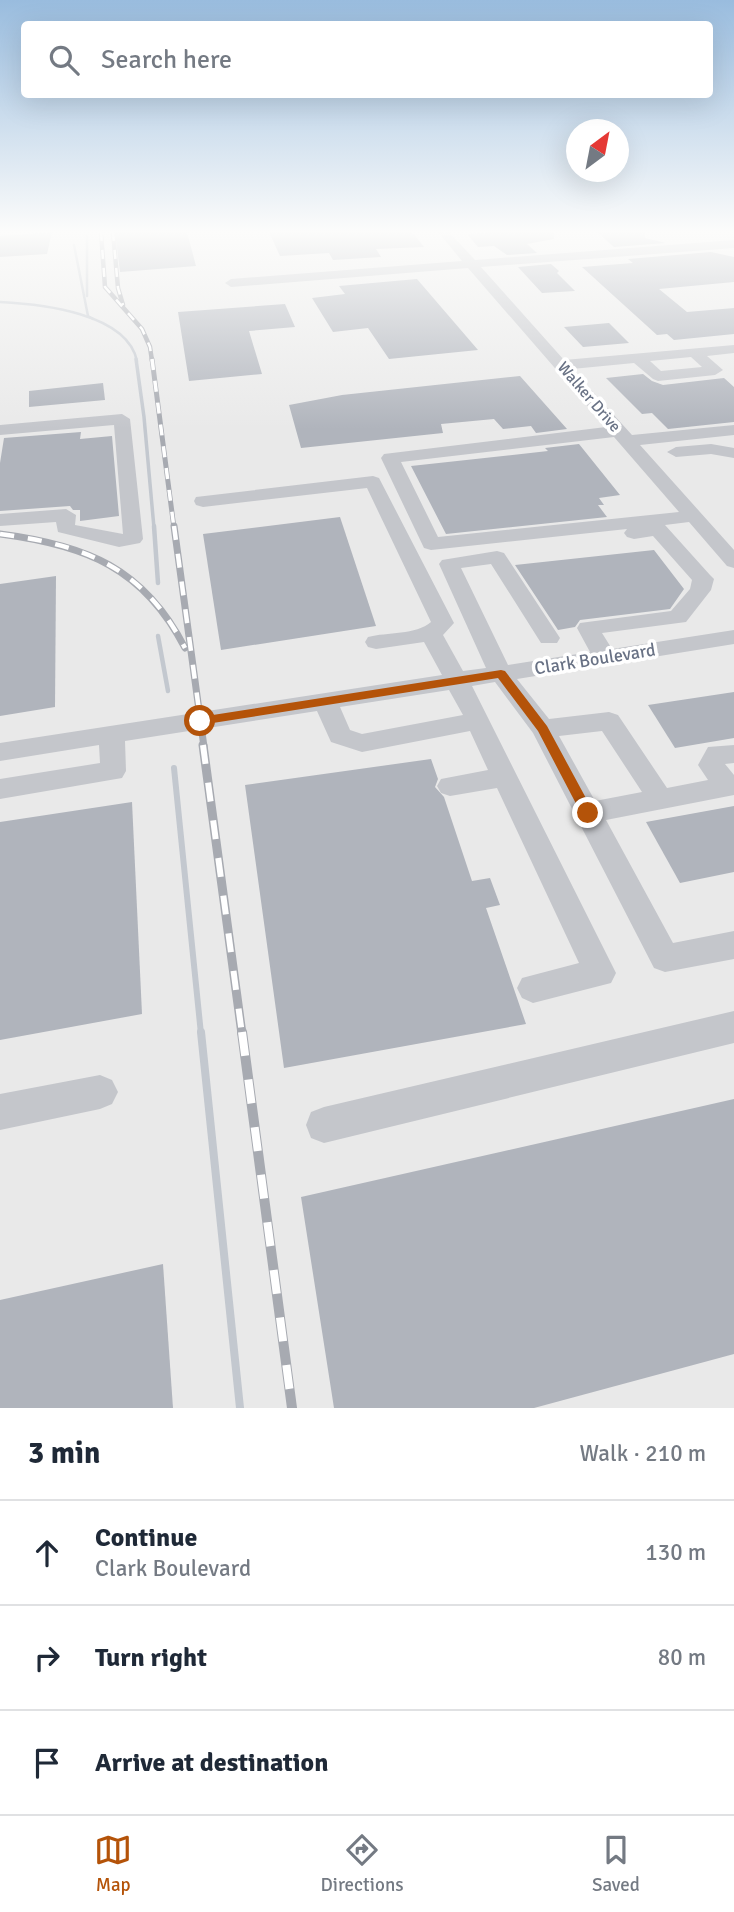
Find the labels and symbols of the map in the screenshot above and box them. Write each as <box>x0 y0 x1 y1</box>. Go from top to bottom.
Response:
north arrow <box>566 119 629 182</box>
street label: Walker Drive <box>553 358 625 436</box>
street label: Clark Boulevard <box>533 639 657 679</box>
route start <box>184 705 215 736</box>
route end <box>572 797 603 828</box>

